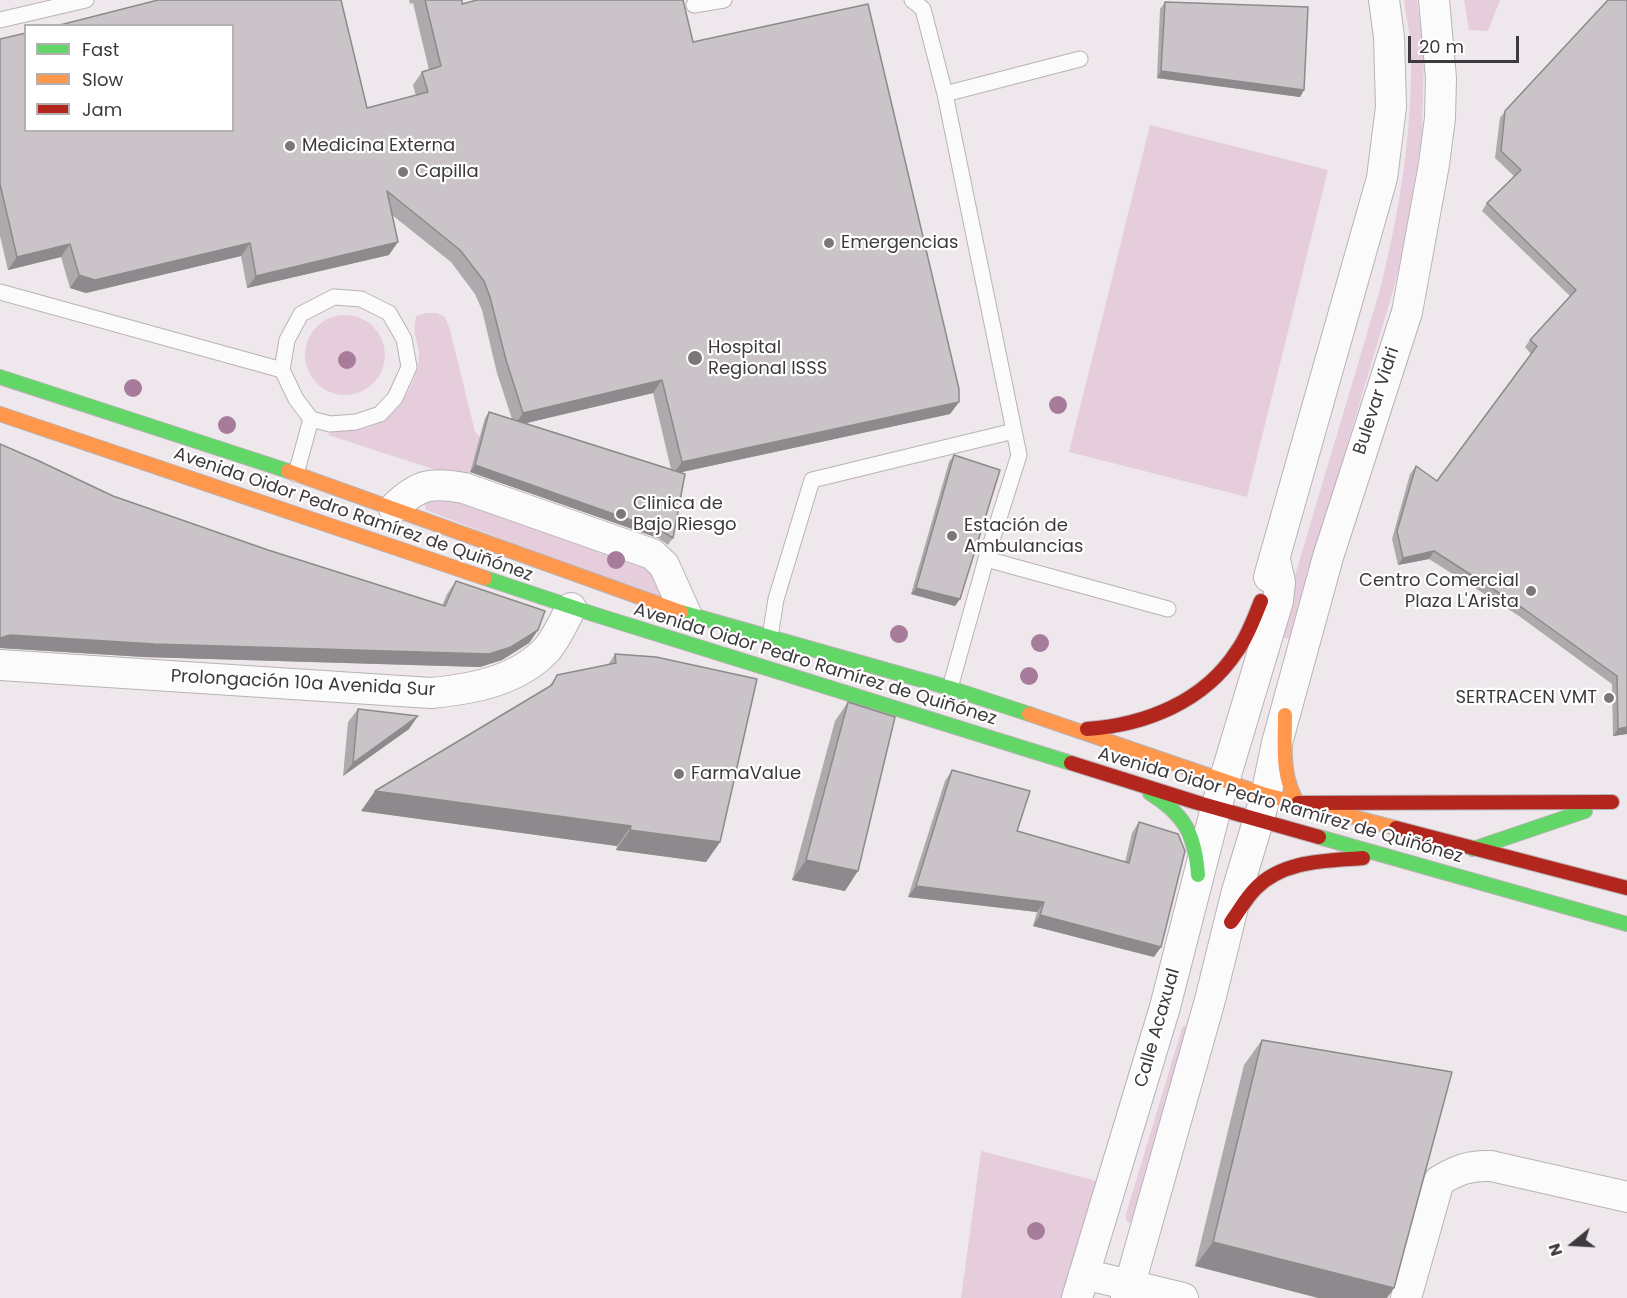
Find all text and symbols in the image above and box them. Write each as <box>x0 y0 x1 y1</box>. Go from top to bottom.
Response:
legend <box>24 24 234 132</box>
scale bar <box>1411 24 1522 62</box>
text: 20 m <box>1419 34 1464 59</box>
text: Fast <box>82 37 119 62</box>
text: Slow <box>82 67 123 92</box>
text: Jam <box>82 97 122 122</box>
place label: Medicina Externa <box>302 135 455 157</box>
marker: Medicina Externa <box>283 139 297 153</box>
place label: Capilla <box>415 161 479 183</box>
marker: Capilla <box>396 165 410 179</box>
place label: Emergencias <box>841 232 958 254</box>
marker: Emergencias <box>822 236 836 250</box>
place label: Hospital Regional ISSS <box>708 337 827 380</box>
street label: Bulevar Vidri <box>1349 344 1405 458</box>
marker: Hospital Regional ISSS <box>686 349 704 367</box>
street label: Avenida Oidor Pedro Ramírez de Quiñónez <box>171 443 535 587</box>
place label: Clinica de Bajo Riesgo <box>633 493 737 536</box>
marker: Clinica de Bajo Riesgo <box>614 507 628 521</box>
place label: Estación de Ambulancias <box>964 515 1083 558</box>
marker: Estación de Ambulancias <box>945 529 959 543</box>
place label: Centro Comercial Plaza L'Arista <box>1359 570 1519 612</box>
marker: Centro Comercial Plaza L'Arista <box>1524 584 1538 598</box>
street label: Avenida Oidor Pedro Ramírez de Quiñónez <box>631 599 999 731</box>
street label: Prolongación 10a Avenida Sur <box>170 666 436 702</box>
place label: SERTRACEN VMT <box>1455 687 1597 709</box>
marker: SERTRACEN VMT <box>1602 691 1616 705</box>
street label: Avenida Oidor Pedro Ramírez de Quiñónez <box>1095 743 1465 869</box>
place label: FarmaValue <box>691 763 801 785</box>
marker: FarmaValue <box>672 767 686 781</box>
street label: Calle Acaxual <box>1131 966 1185 1090</box>
north arrow <box>1543 1214 1603 1274</box>
text: N <box>1543 1240 1568 1259</box>

